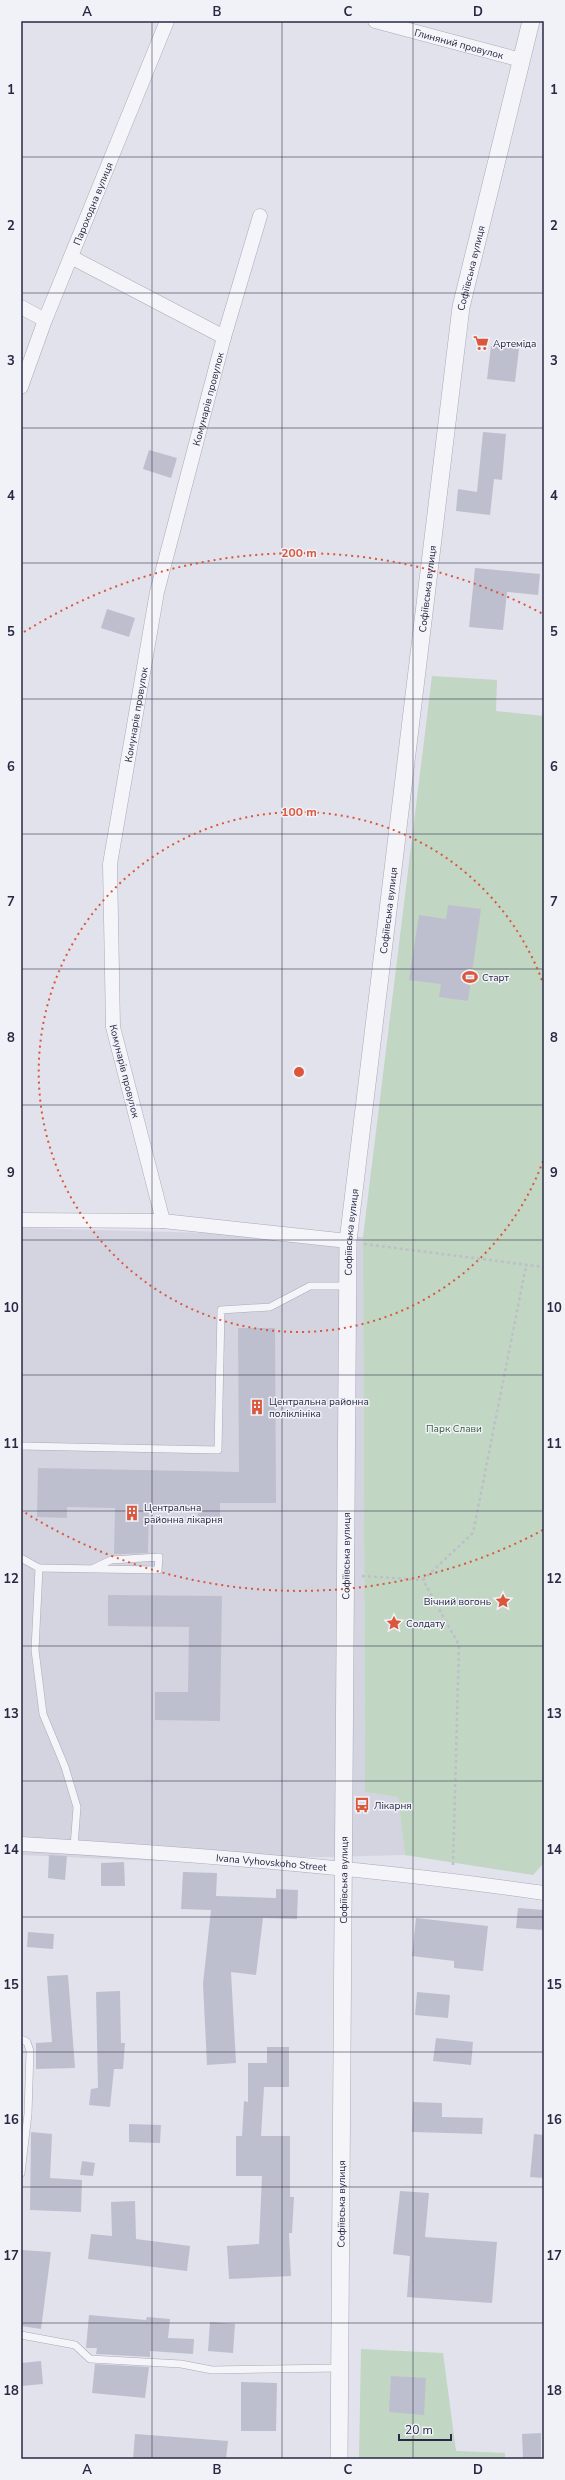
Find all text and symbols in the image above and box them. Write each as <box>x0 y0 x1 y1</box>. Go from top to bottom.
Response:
text: A <box>82 3 92 21</box>
text: B <box>213 3 222 21</box>
text: C <box>344 3 353 21</box>
text: D <box>473 3 483 21</box>
street label: Глиняний провулок <box>413 26 506 63</box>
text: 1 <box>7 81 15 99</box>
text: 1 <box>550 81 558 99</box>
street label: Пароходна вулиця <box>70 160 117 248</box>
text: 2 <box>7 217 15 235</box>
text: 2 <box>550 217 558 235</box>
street label: Софіївська вулиця <box>455 224 489 311</box>
supermarket icon: Артеміда <box>472 334 490 352</box>
place label: Артеміда <box>493 337 536 351</box>
street label: Комунарів провулок <box>190 350 228 447</box>
text: 3 <box>7 352 15 370</box>
text: 3 <box>550 352 558 370</box>
text: 4 <box>7 487 15 505</box>
text: 4 <box>550 487 558 505</box>
text: 200 m <box>281 545 317 561</box>
street label: Софіївська вулиця <box>416 545 440 633</box>
text: 5 <box>7 623 15 641</box>
text: 5 <box>550 623 558 641</box>
street label: Комунарів провулок <box>122 665 152 763</box>
text: 6 <box>7 758 15 776</box>
text: 6 <box>550 758 558 776</box>
text: 100 m <box>281 804 317 820</box>
street label: Софіївська вулиця <box>377 866 401 955</box>
text: 7 <box>7 893 15 911</box>
text: 7 <box>550 893 558 911</box>
sports icon: Старт <box>461 968 479 986</box>
place label: Старт <box>482 971 509 985</box>
street label: Комунарів провулок <box>106 1023 143 1120</box>
text: 8 <box>7 1029 15 1047</box>
text: 8 <box>550 1029 558 1047</box>
centre of rings <box>292 1065 306 1079</box>
text: 9 <box>7 1164 15 1182</box>
text: 9 <box>550 1164 558 1182</box>
street label: Софіївська вулиця <box>342 1188 362 1276</box>
text: 10 <box>3 1299 19 1317</box>
text: 10 <box>546 1299 562 1317</box>
place label: Центральна районна поліклініка <box>269 1395 369 1421</box>
building icon: Центральна районна поліклініка <box>248 1398 266 1416</box>
park label: Парк Слави <box>426 1422 482 1436</box>
text: 11 <box>3 1435 19 1453</box>
text: 11 <box>546 1435 562 1453</box>
place label: Центральна районна лікарня <box>144 1501 223 1527</box>
building icon: Центральна районна лікарня <box>123 1504 141 1522</box>
street label: Софіївська вулиця <box>339 1512 354 1600</box>
text: 12 <box>3 1570 19 1588</box>
text: 12 <box>546 1570 562 1588</box>
place icon: Вічний вогонь <box>494 1592 512 1610</box>
place label: Вічний вогонь <box>424 1595 491 1609</box>
place icon: Солдату <box>385 1614 403 1632</box>
place label: Солдату <box>406 1617 446 1631</box>
text: 13 <box>3 1705 19 1723</box>
text: 13 <box>546 1705 562 1723</box>
bus stop icon: Лікарня <box>353 1796 371 1814</box>
place label: Лікарня <box>374 1799 412 1813</box>
street label: Софіївська вулиця <box>337 1836 352 1924</box>
text: 14 <box>3 1841 19 1859</box>
text: 14 <box>546 1841 562 1859</box>
street label: Ivana Vyhovskoho Street <box>215 1851 328 1875</box>
text: 15 <box>3 1976 19 1994</box>
text: 15 <box>546 1976 562 1994</box>
text: 16 <box>3 2111 19 2129</box>
text: 16 <box>546 2111 562 2129</box>
street label: Софіївська вулиця <box>335 2160 349 2248</box>
text: 17 <box>3 2247 19 2265</box>
text: 17 <box>546 2247 562 2265</box>
text: 18 <box>3 2382 19 2400</box>
text: 18 <box>546 2382 562 2400</box>
scale bar <box>399 2416 451 2442</box>
text: 20 m <box>405 2422 433 2438</box>
text: A <box>82 2461 92 2479</box>
text: B <box>213 2461 222 2479</box>
text: C <box>344 2461 353 2479</box>
text: D <box>473 2461 483 2479</box>

